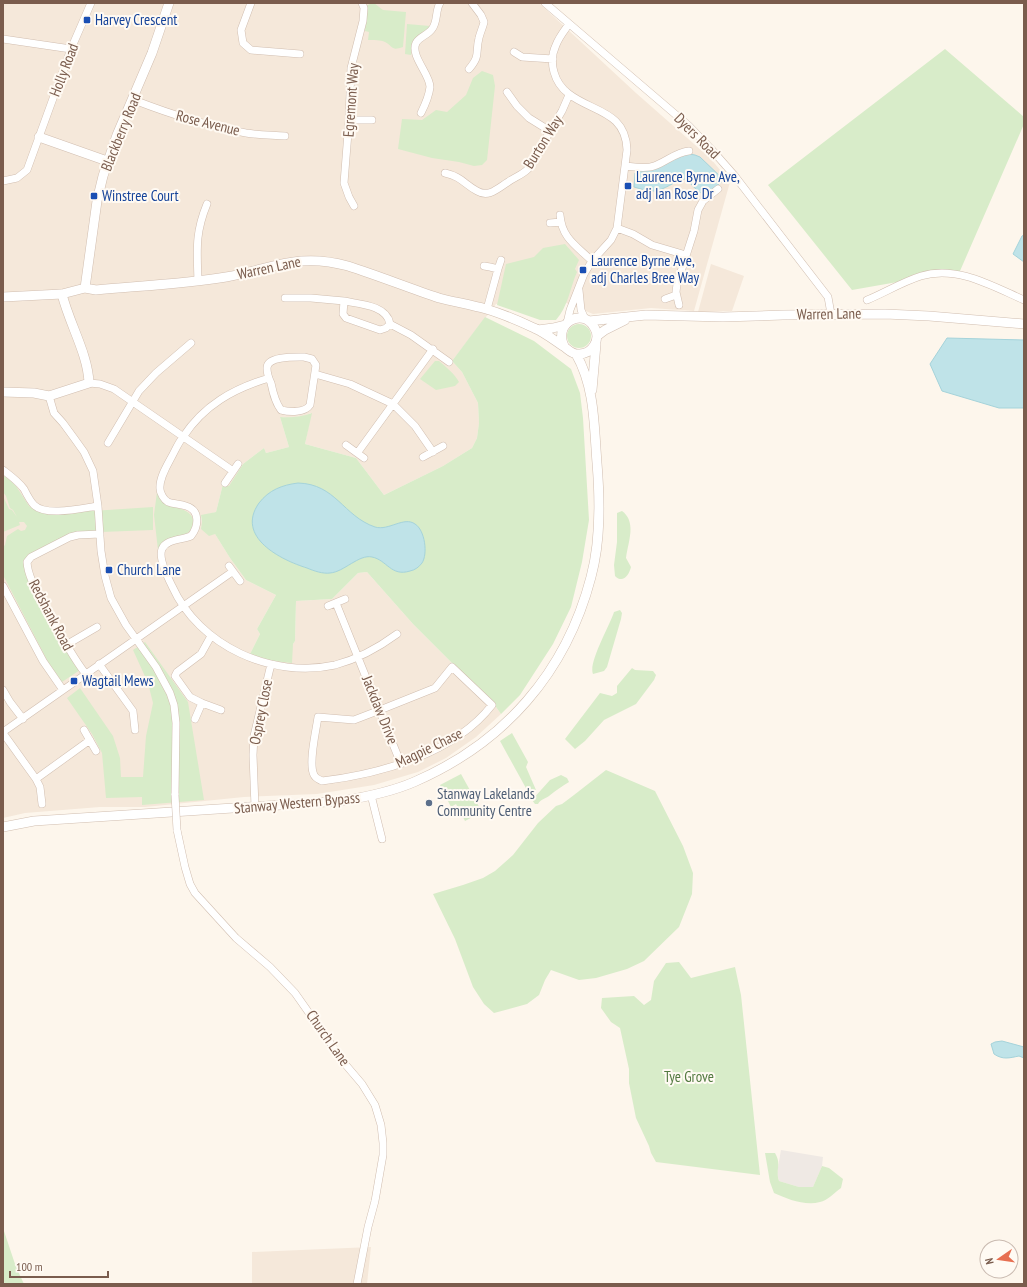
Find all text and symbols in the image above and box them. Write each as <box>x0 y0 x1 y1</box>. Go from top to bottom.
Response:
place label: Harvey Crescent <box>95 10 177 29</box>
marker: Harvey Crescent <box>82 15 92 25</box>
street label: Holly Road <box>45 41 82 99</box>
street label: Egremont Way <box>338 62 363 138</box>
street label: Blackberry Road <box>96 90 145 174</box>
street label: Rose Avenue <box>174 105 242 140</box>
street label: Dyers Road <box>670 109 724 163</box>
street label: Burton Way <box>519 111 567 172</box>
place label: Laurence Byrne Ave, adj Ian Rose Dr <box>636 167 740 203</box>
marker: Laurence Byrne Ave, adj Ian Rose Dr <box>623 181 633 191</box>
place label: Winstree Court <box>102 186 179 205</box>
marker: Winstree Court <box>89 191 99 201</box>
place label: Laurence Byrne Ave, adj Charles Bree Way <box>591 251 699 287</box>
street label: Warren Lane <box>235 252 302 284</box>
marker: Laurence Byrne Ave, adj Charles Bree Way <box>578 265 588 275</box>
street label: Warren Lane <box>797 303 861 324</box>
place label: Church Lane <box>117 560 181 579</box>
marker: Church Lane <box>104 565 114 575</box>
street label: Redshank Road <box>25 576 78 654</box>
place label: Wagtail Mews <box>82 671 154 690</box>
street label: Jackdaw Drive <box>358 672 403 747</box>
marker: Wagtail Mews <box>69 676 79 686</box>
street label: Osprey Close <box>245 678 276 746</box>
street label: Magpie Chase <box>392 723 465 772</box>
place label: Stanway Lakelands Community Centre <box>437 784 535 820</box>
street label: Stanway Western Bypass <box>233 788 361 817</box>
marker: Stanway Lakelands Community Centre <box>424 798 434 808</box>
street label: Church Lane <box>302 1006 355 1069</box>
park label: Tye Grove <box>664 1067 714 1086</box>
north arrow <box>979 1239 1019 1279</box>
scale bar <box>10 1253 108 1279</box>
text: N <box>982 1257 997 1266</box>
text: 100 m <box>16 1259 43 1274</box>

